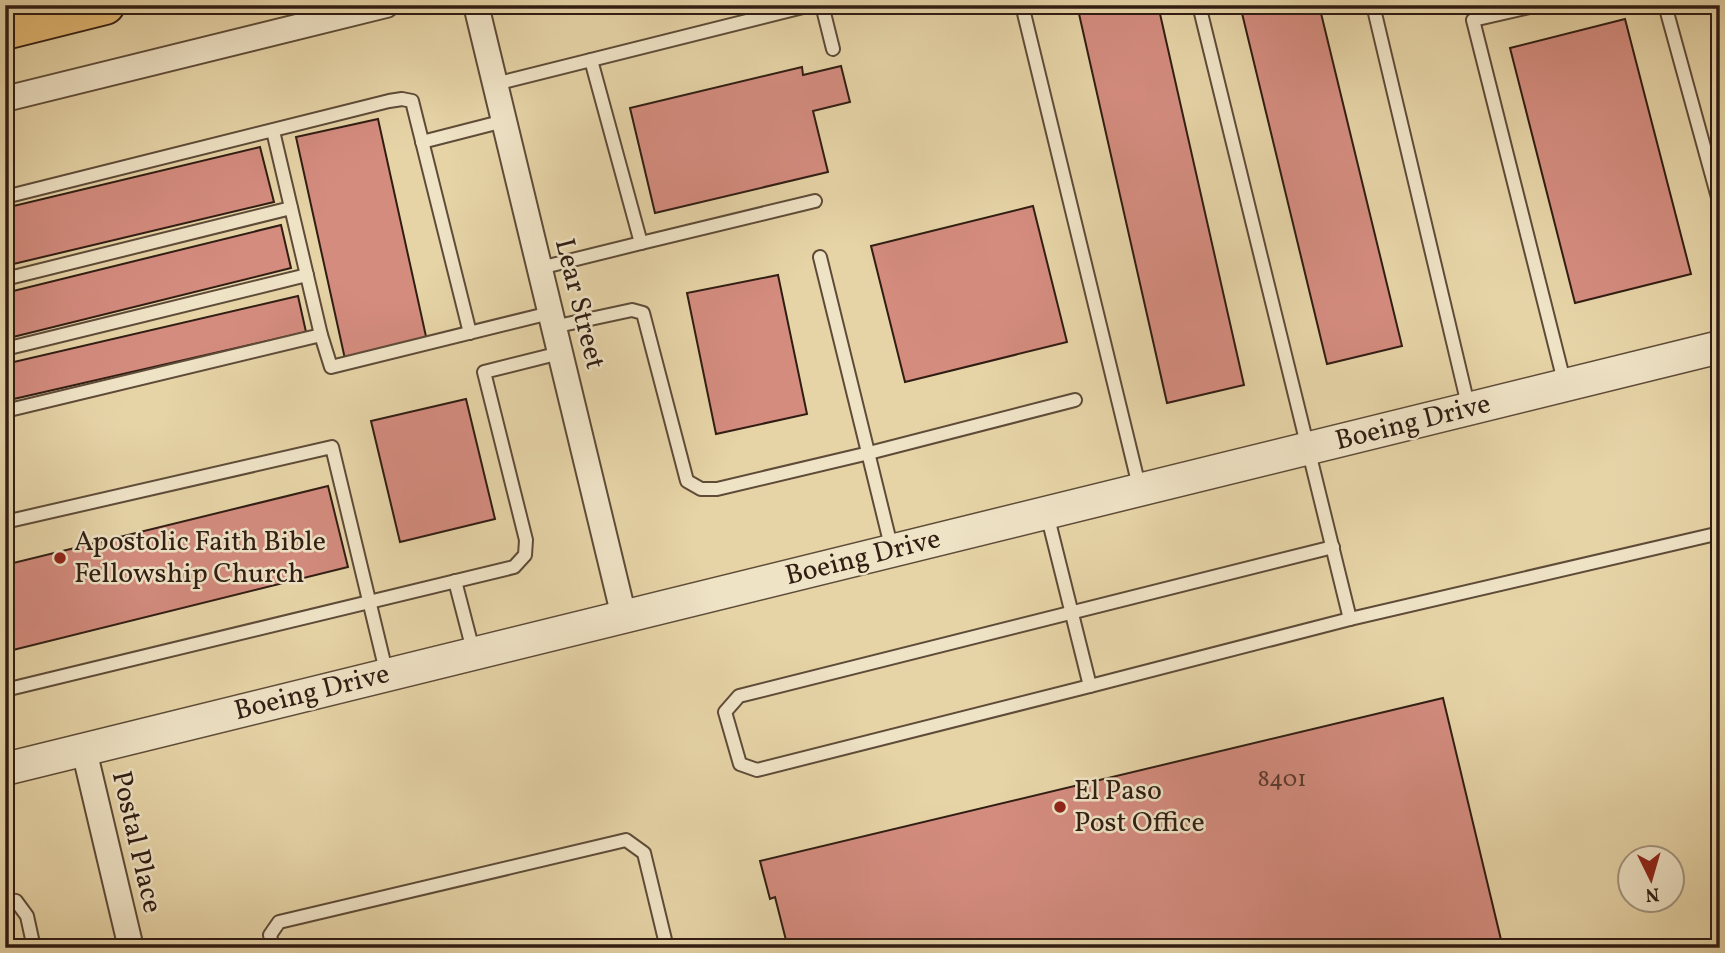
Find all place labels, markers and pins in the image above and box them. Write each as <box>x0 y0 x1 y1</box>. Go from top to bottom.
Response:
place label: Apostolic Faith Bible Fellowship Church <box>74 523 326 594</box>
marker: Apostolic Faith Bible Fellowship Church <box>52 550 68 566</box>
place label: El Paso Post Office <box>1074 772 1205 843</box>
marker: El Paso Post Office <box>1052 799 1068 815</box>

